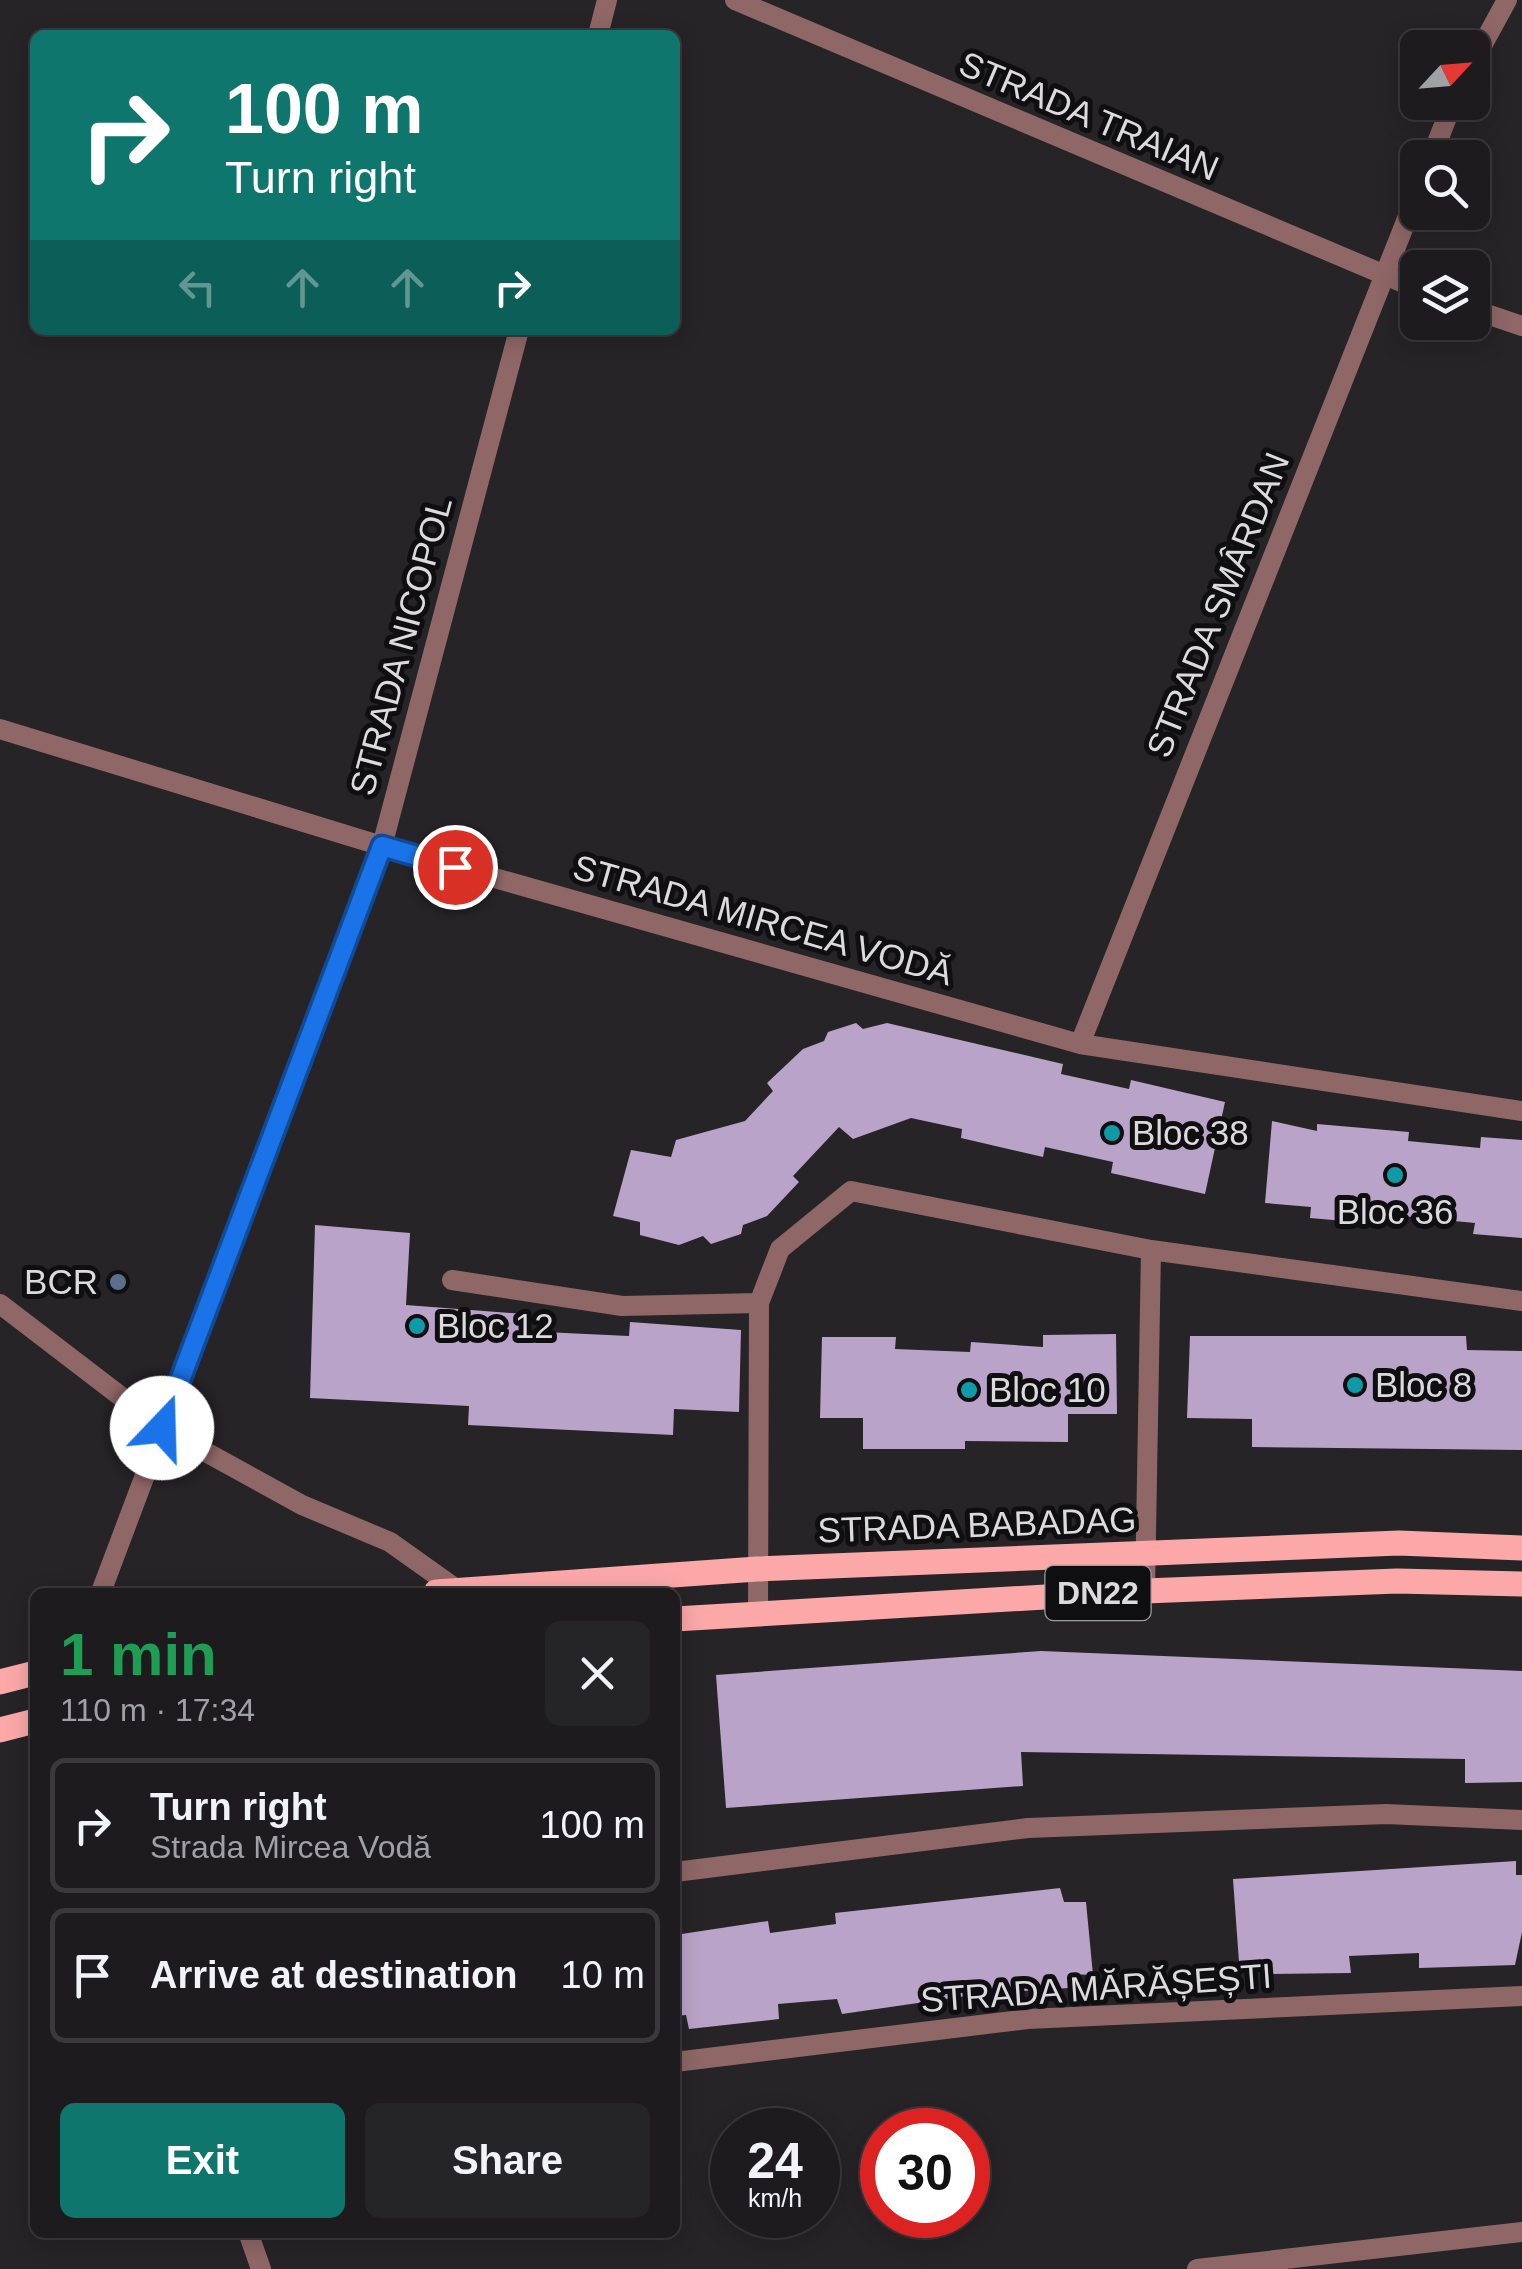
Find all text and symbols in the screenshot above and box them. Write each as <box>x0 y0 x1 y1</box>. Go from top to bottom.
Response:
north arrow <box>1400 30 1490 120</box>
map controls <box>1400 30 1490 340</box>
street label: STRADA TRAIAN <box>954 43 1225 188</box>
icon: right <box>60 70 190 200</box>
text: 100 m <box>225 70 423 148</box>
button: search <box>1400 140 1490 230</box>
text: Turn right <box>225 152 416 203</box>
button: layers <box>1400 250 1490 340</box>
icon: left <box>170 260 225 315</box>
icon: ahead <box>275 260 330 315</box>
icon: ahead <box>380 260 435 315</box>
icon: right <box>485 260 540 315</box>
street label: STRADA SMÂRDAN <box>1139 447 1296 763</box>
street label: STRADA NICOPOL <box>342 492 459 799</box>
pin <box>413 825 498 910</box>
icon: arrive <box>428 840 483 895</box>
street label: STRADA MIRCEA VODĂ <box>569 847 958 993</box>
place label: Bloc 38 <box>1132 1113 1249 1152</box>
marker: Bloc 38 <box>1101 1122 1123 1144</box>
marker: Bloc 36 <box>1384 1164 1406 1186</box>
place label: Bloc 36 <box>1337 1192 1453 1231</box>
place label: BCR <box>24 1262 98 1301</box>
marker: BCR <box>107 1271 129 1293</box>
place label: Bloc 12 <box>437 1306 554 1345</box>
marker: Bloc 12 <box>406 1315 428 1337</box>
place label: Bloc 8 <box>1375 1365 1472 1404</box>
place label: Bloc 10 <box>989 1370 1106 1409</box>
marker: Bloc 8 <box>1344 1374 1366 1396</box>
position arrow <box>110 1376 214 1480</box>
marker: Bloc 10 <box>958 1379 980 1401</box>
street label: STRADA BABADAG <box>817 1499 1137 1550</box>
road number: DN22 <box>1046 1566 1150 1620</box>
text: 1 min <box>60 1621 217 1688</box>
button: close <box>545 1621 650 1726</box>
text: 110 m · 17:34 <box>60 1692 255 1728</box>
text: Turn right <box>150 1786 327 1828</box>
icon: right <box>65 1798 120 1853</box>
text: 100 m <box>539 1804 645 1846</box>
text: Strada Mircea Vodă <box>150 1829 431 1865</box>
icon: arrive <box>65 1948 120 2003</box>
text: Arrive at destination <box>150 1954 517 1996</box>
text: 10 m <box>561 1954 645 1996</box>
street label: STRADA MĂRĂȘEȘTI <box>919 1956 1273 2019</box>
button: Exit <box>60 2103 345 2218</box>
button: Share <box>365 2103 650 2218</box>
speed limit sign: 30 <box>860 2108 990 2238</box>
text: 24 <box>747 2133 803 2189</box>
text: km/h <box>748 2184 802 2212</box>

